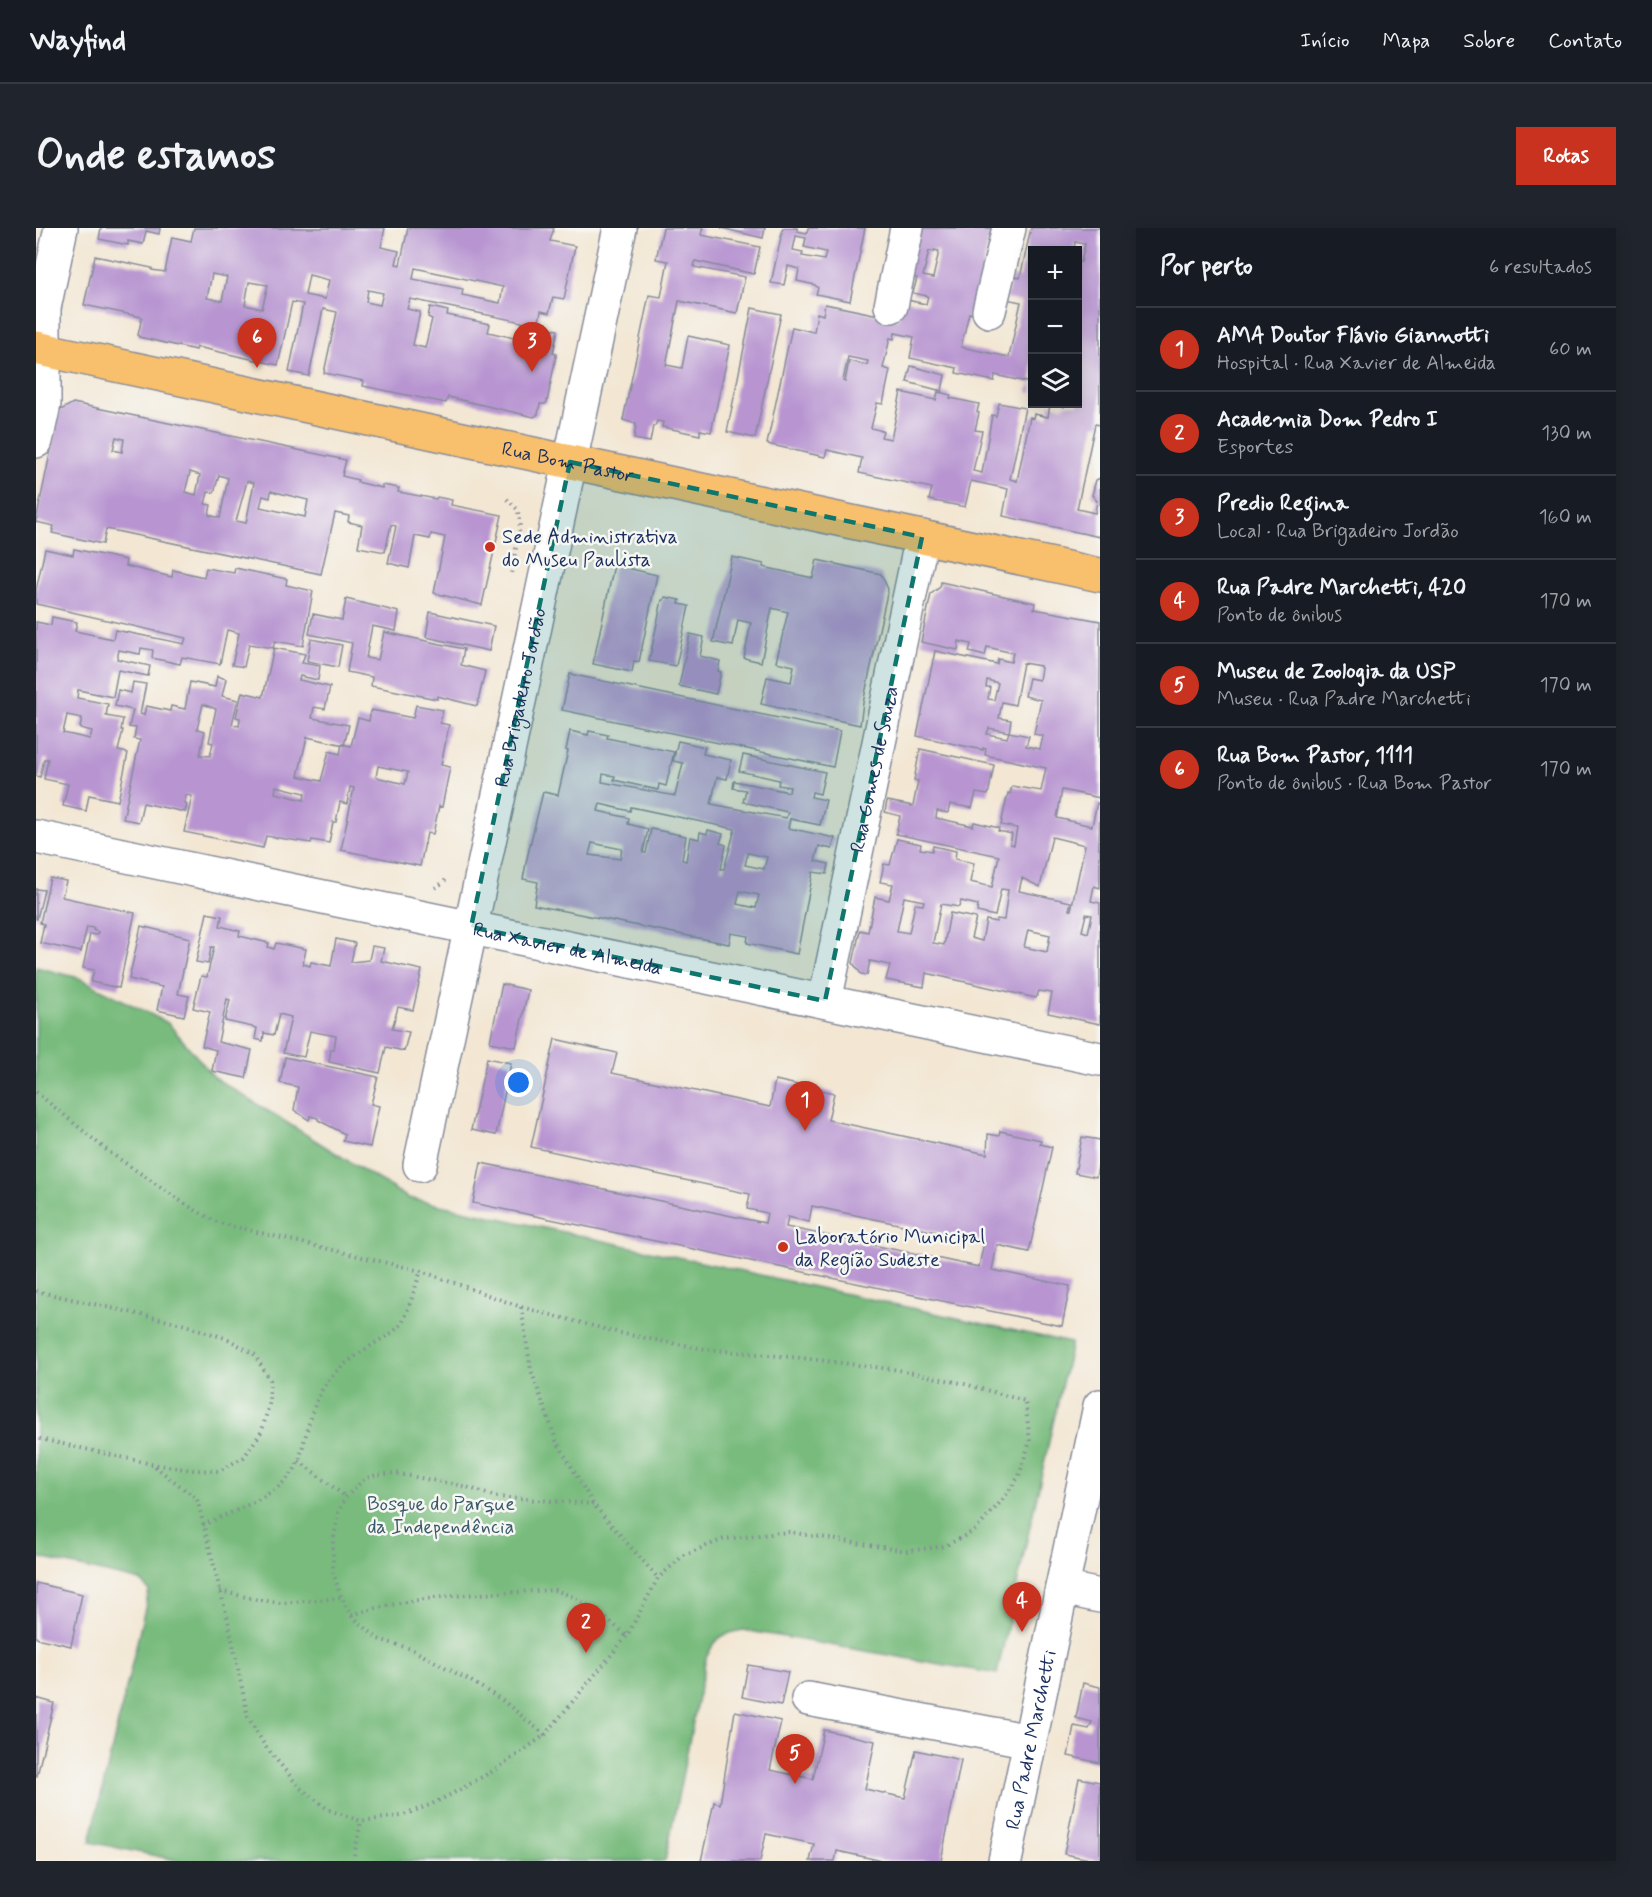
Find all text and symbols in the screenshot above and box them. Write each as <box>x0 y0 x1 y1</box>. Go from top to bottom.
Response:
text: Wayfind <box>30 23 126 60</box>
text: Início <box>1300 27 1350 55</box>
text: Mapa <box>1383 27 1430 55</box>
text: Sobre <box>1463 27 1515 55</box>
text: Contato <box>1548 27 1622 55</box>
button: Rotas <box>1516 127 1616 185</box>
text: Onde estamos <box>36 129 276 184</box>
map controls <box>1028 246 1082 408</box>
button: + <box>1028 246 1082 300</box>
text: Por perto <box>1160 250 1253 284</box>
text: 6 resultados <box>1489 254 1592 281</box>
button: − <box>1028 300 1082 354</box>
pin: 6 <box>238 318 276 368</box>
pin: 3 <box>512 322 552 372</box>
text: AMA Doutor Flávio Giannotti <box>1217 322 1489 350</box>
text: 1 <box>1175 336 1184 363</box>
text: 60 m <box>1549 336 1592 363</box>
text: Hospital · Rua Xavier de Almeida <box>1217 350 1496 377</box>
button: layers <box>1028 354 1082 408</box>
text: Academia Dom Pedro I <box>1217 406 1438 434</box>
text: 2 <box>1175 420 1184 447</box>
text: 130 m <box>1541 420 1592 447</box>
text: Esportes <box>1217 434 1293 461</box>
street label: Rua Bom Pastor <box>499 436 636 490</box>
text: Predio Regina <box>1217 490 1349 518</box>
text: 3 <box>1175 504 1184 531</box>
text: 160 m <box>1539 504 1592 531</box>
text: Local · Rua Brigadeiro Jordão <box>1217 518 1459 545</box>
place label: Sede Administrativa do Museu Paulista <box>502 524 678 574</box>
marker: Sede Administrativa do Museu Paulista <box>483 540 497 554</box>
text: Rua Padre Marchetti, 420 <box>1217 574 1466 602</box>
text: 4 <box>1174 588 1185 615</box>
text: 170 m <box>1540 588 1592 615</box>
text: Ponto de ônibus <box>1217 602 1342 629</box>
street label: Rua Brigadeiro Jordão <box>489 606 554 790</box>
text: Museu de Zoologia da USP <box>1217 658 1455 686</box>
text: 5 <box>1174 672 1186 699</box>
text: 170 m <box>1540 672 1592 699</box>
street label: Rua Gomes de Souza <box>844 684 906 855</box>
text: Museu · Rua Padre Marchetti <box>1217 686 1471 713</box>
text: Rua Bom Pastor, 1111 <box>1217 742 1413 770</box>
text: 6 <box>1174 756 1185 783</box>
text: 170 m <box>1540 756 1592 783</box>
text: Ponto de ônibus · Rua Bom Pastor <box>1217 770 1492 797</box>
street label: Rua Xavier de Almeida <box>470 917 664 982</box>
your location <box>504 1068 533 1097</box>
pin: 1 <box>786 1082 824 1131</box>
place label: Laboratório Municipal da Região Sudeste <box>795 1224 985 1275</box>
marker: Laboratório Municipal da Região Sudeste <box>776 1240 790 1254</box>
park label: Bosque do Parque da Independência <box>367 1491 515 1541</box>
pin: 4 <box>1002 1582 1042 1632</box>
pin: 2 <box>566 1604 606 1653</box>
street label: Rua Padre Marchetti <box>1000 1648 1064 1832</box>
pin: 5 <box>776 1734 814 1784</box>

